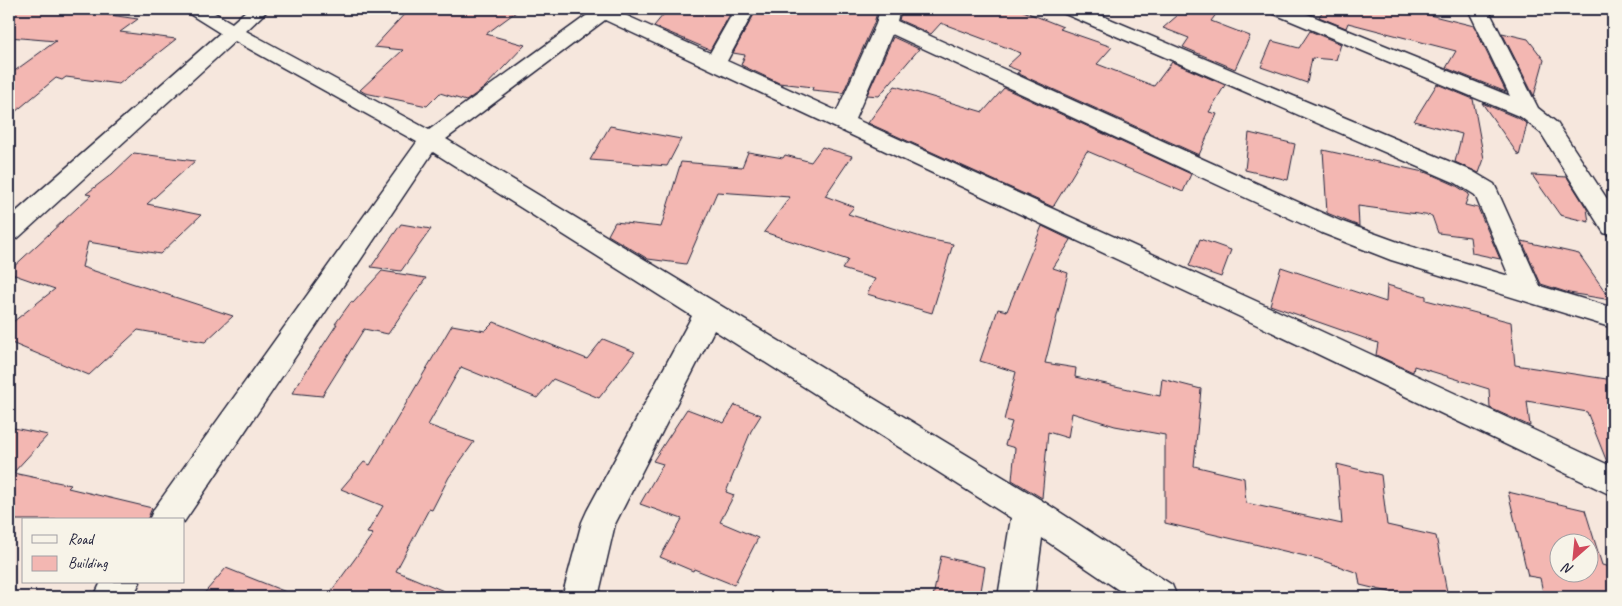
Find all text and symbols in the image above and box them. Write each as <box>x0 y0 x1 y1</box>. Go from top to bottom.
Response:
legend <box>22 518 185 584</box>
text: Road <box>68 530 95 549</box>
north arrow <box>1550 534 1600 584</box>
text: Building <box>68 554 108 573</box>
text: N <box>1559 559 1576 579</box>

